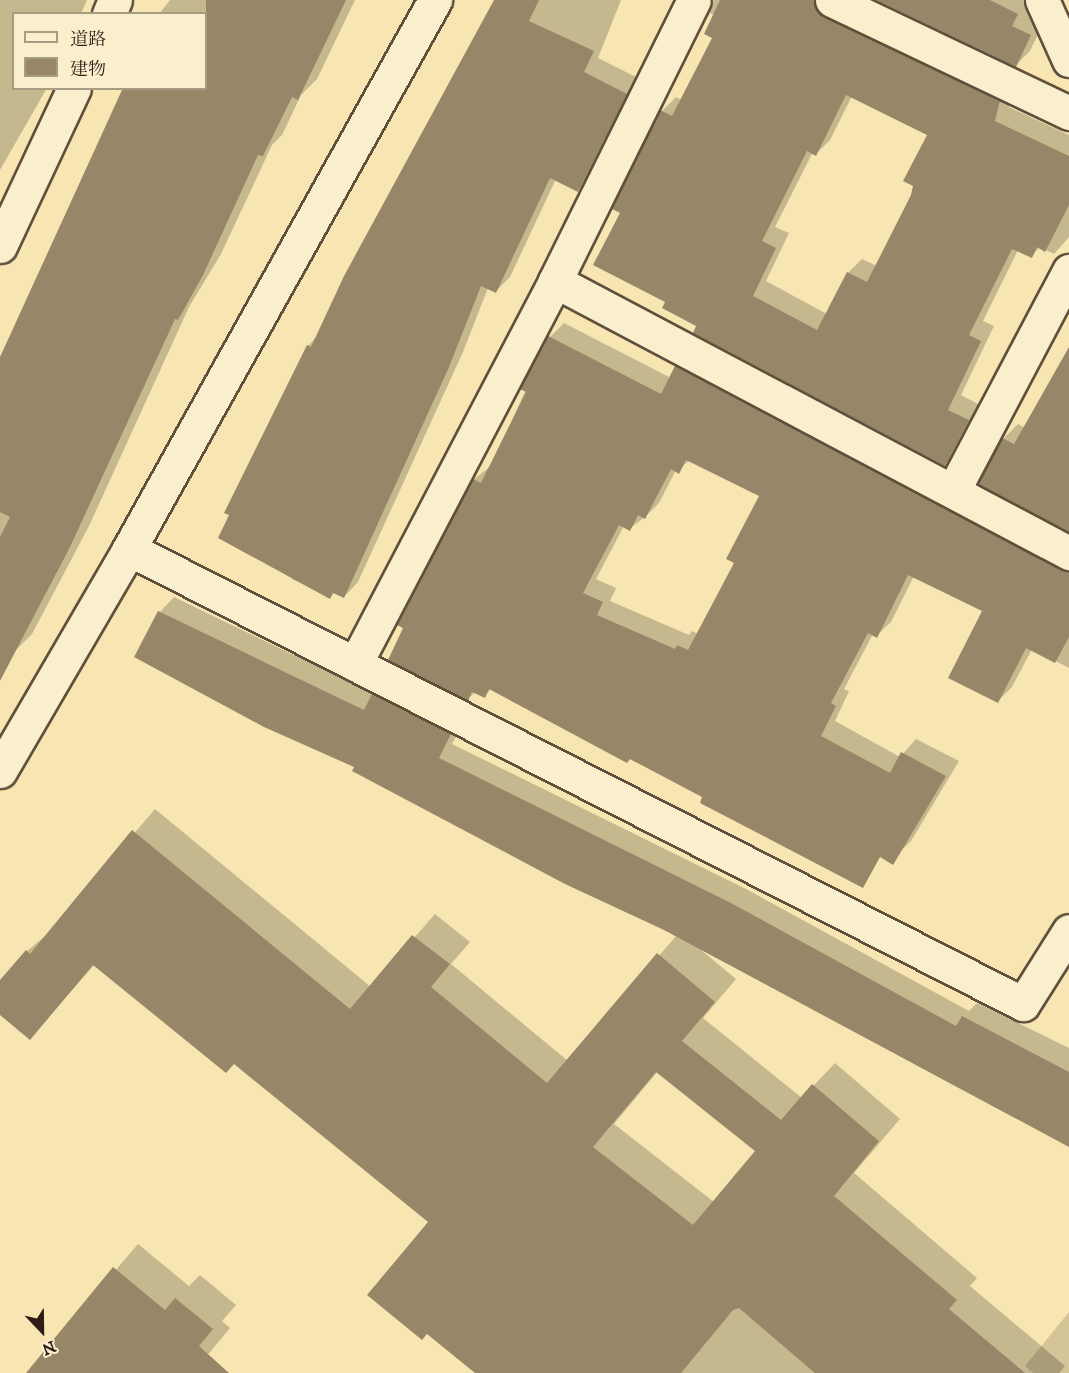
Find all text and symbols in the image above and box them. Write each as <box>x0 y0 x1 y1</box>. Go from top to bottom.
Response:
legend <box>12 12 207 90</box>
text: 道路 <box>70 29 106 51</box>
text: 建物 <box>70 59 106 81</box>
north arrow <box>12 1301 72 1361</box>
text: N <box>39 1336 59 1359</box>

